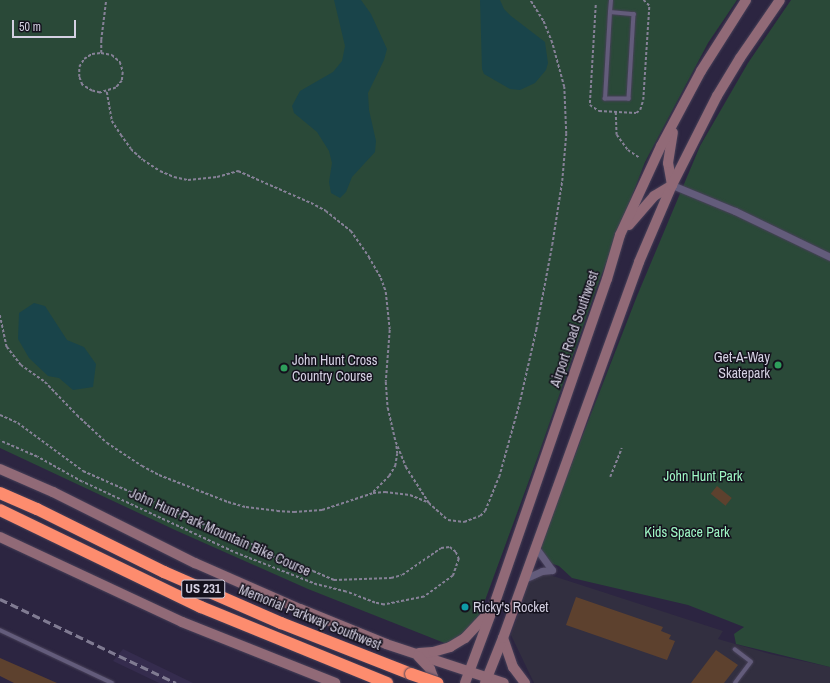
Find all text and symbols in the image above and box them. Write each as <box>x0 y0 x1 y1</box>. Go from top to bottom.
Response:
scale bar <box>14 12 78 38</box>
text: 50 m <box>19 19 41 35</box>
street label: Airport Road Southwest <box>546 269 602 389</box>
place label: Get-A-Way Skatepark <box>714 349 770 382</box>
place label: John Hunt Cross Country Course <box>292 352 377 384</box>
marker: Get-A-Way Skatepark <box>773 360 783 370</box>
marker: John Hunt Cross Country Course <box>279 363 289 373</box>
park label: John Hunt Park <box>663 468 743 484</box>
street label: John Hunt Park Mountain Bike Course <box>127 484 313 580</box>
park label: Kids Space Park <box>644 524 730 540</box>
road number: US 231 <box>181 578 225 600</box>
street label: Memorial Parkway Southwest <box>236 581 384 653</box>
place label: Ricky's Rocket <box>473 599 549 615</box>
marker: Ricky's Rocket <box>460 602 470 612</box>

